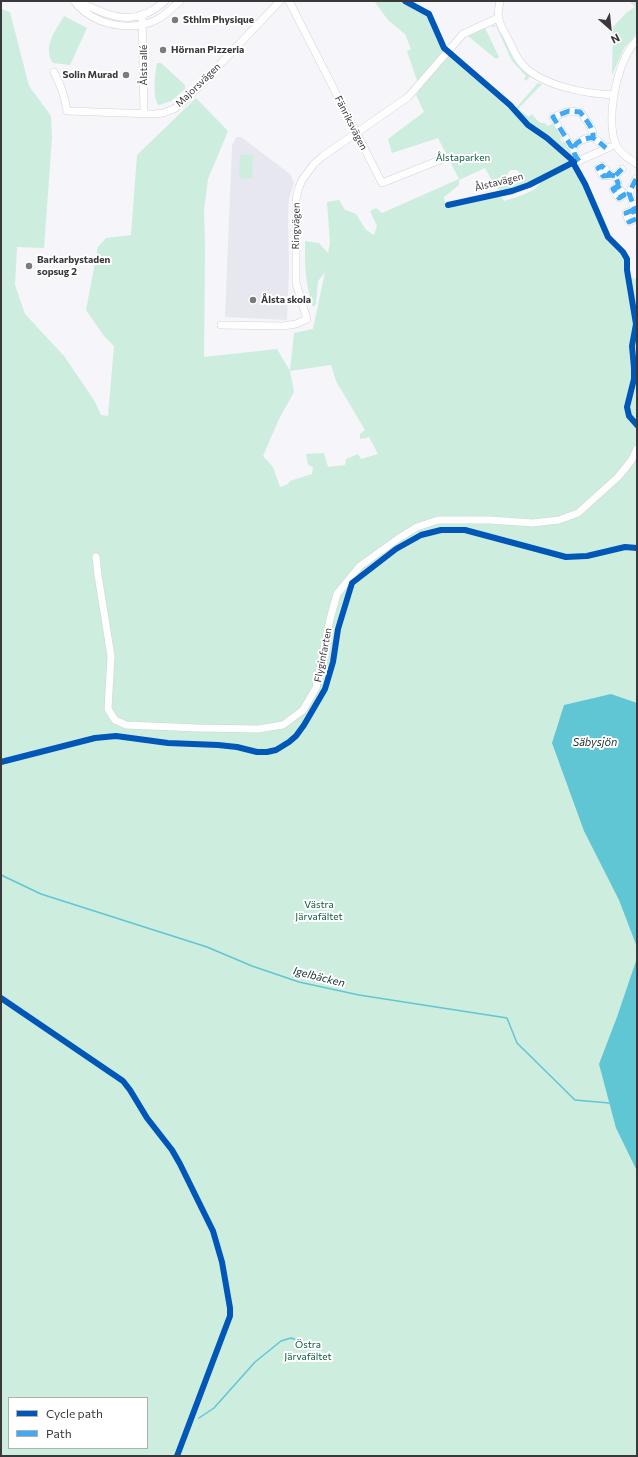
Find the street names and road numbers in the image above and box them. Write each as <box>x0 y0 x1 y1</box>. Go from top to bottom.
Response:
street label: Ålsta allé <box>138 45 150 85</box>
street label: Majorsvägen <box>173 61 223 109</box>
street label: Fänriksvägen <box>332 94 370 152</box>
street label: Ålstavägen <box>473 170 525 194</box>
street label: Ringvägen <box>290 202 302 250</box>
street label: Flyginfarten <box>312 627 334 683</box>

